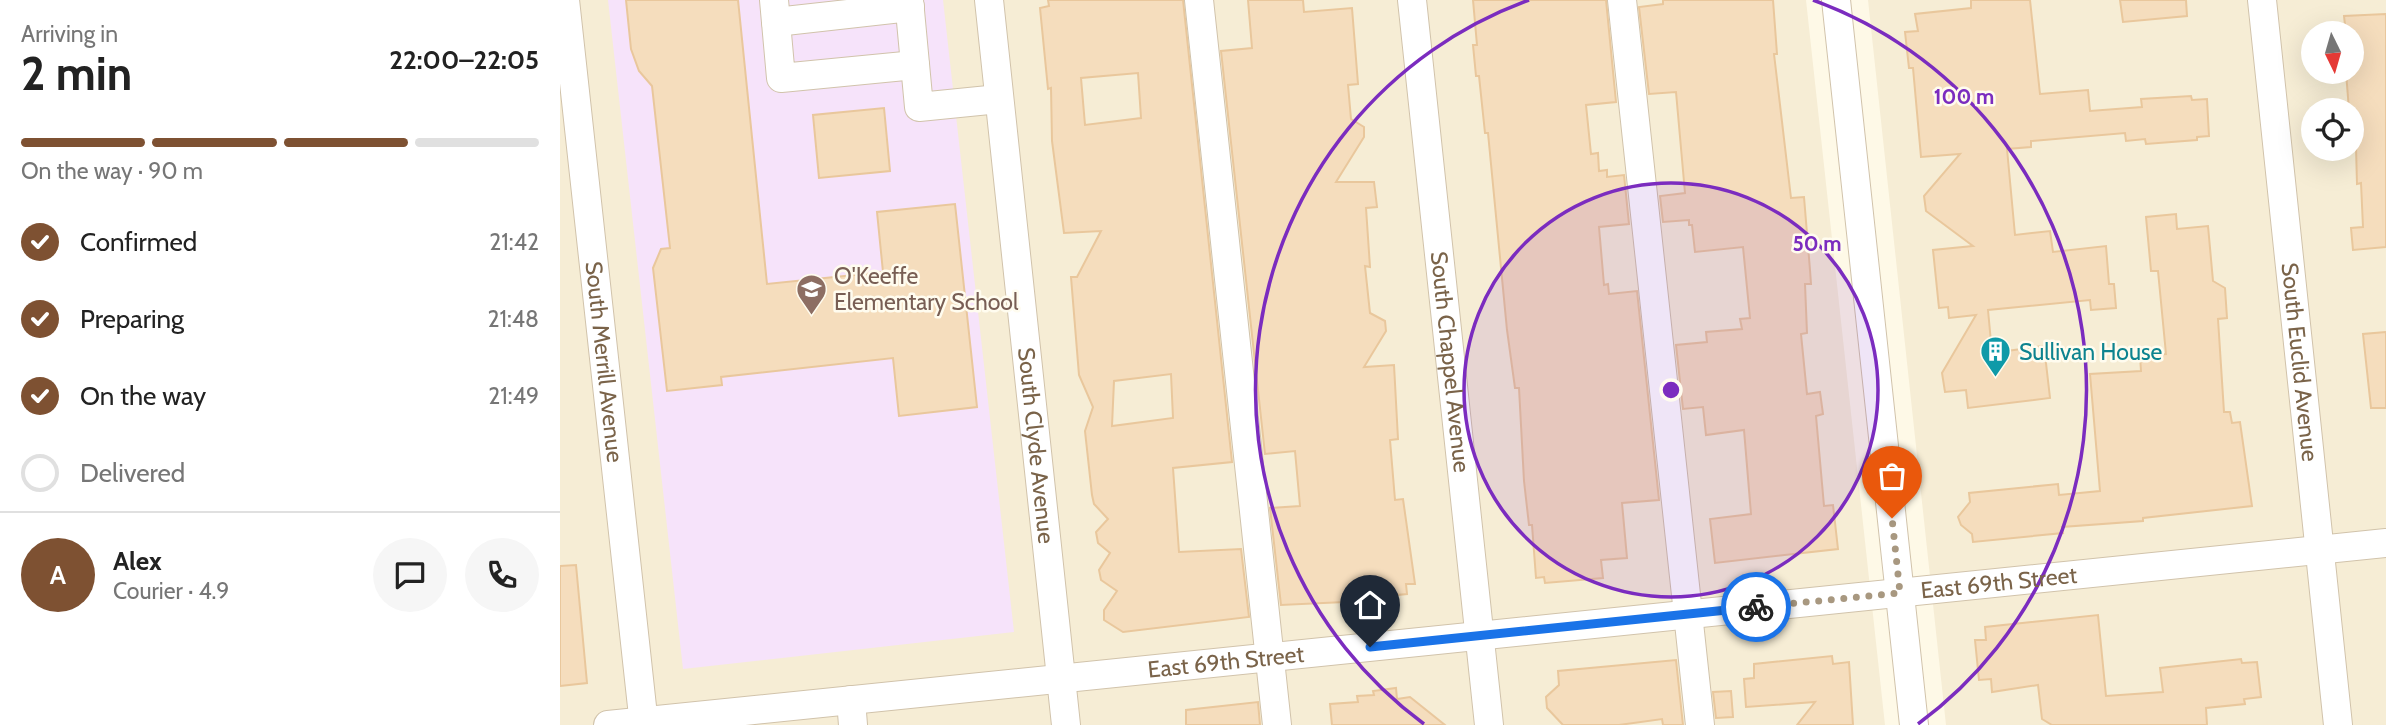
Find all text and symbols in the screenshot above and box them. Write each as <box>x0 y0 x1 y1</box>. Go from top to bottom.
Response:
text: Arriving in <box>21 20 118 48</box>
north arrow <box>2301 21 2364 84</box>
map controls <box>2301 21 2364 161</box>
text: 22:00–22:05 <box>389 44 539 76</box>
text: 2 min <box>21 46 132 102</box>
text: 100 m <box>1934 84 1994 109</box>
button: locate <box>2301 98 2364 161</box>
text: On the way · 90 m <box>21 157 203 185</box>
icon: check <box>21 223 59 261</box>
text: Confirmed <box>80 226 197 258</box>
text: 21:42 <box>489 228 539 256</box>
text: 50 m <box>1792 231 1842 256</box>
street label: South Chappel Avenue <box>1425 250 1476 474</box>
street label: South Merrill Avenue <box>580 260 629 464</box>
street label: South Euclid Avenue <box>2276 261 2324 463</box>
place label: O'Keeffe Elementary School <box>834 262 1019 316</box>
school or university icon: O'Keeffe Elementary School <box>794 272 828 316</box>
icon: check <box>21 300 59 338</box>
text: Preparing <box>80 303 184 335</box>
text: 21:48 <box>487 305 539 333</box>
building icon: Sullivan House <box>1979 335 2013 379</box>
place label: Sullivan House <box>2019 338 2162 366</box>
street label: South Clyde Avenue <box>1012 346 1061 545</box>
icon: check <box>21 377 59 415</box>
centre of rings <box>1659 378 1683 402</box>
text: On the way <box>80 380 206 412</box>
text: 21:49 <box>488 382 539 410</box>
pin <box>1862 446 1922 518</box>
text: Delivered <box>80 457 185 489</box>
icon: bag <box>1873 457 1911 495</box>
button: chat <box>373 538 447 612</box>
button: phone <box>465 538 539 612</box>
text: Alex <box>113 545 162 577</box>
text: A <box>50 559 66 591</box>
street label: East 69th Street <box>1919 561 2078 605</box>
courier <box>1721 572 1791 642</box>
pin <box>1340 575 1400 647</box>
text: Courier · 4.9 <box>113 577 229 605</box>
icon: home <box>1351 586 1389 624</box>
icon: bike <box>1737 588 1775 626</box>
street label: East 69th Street <box>1146 640 1306 684</box>

